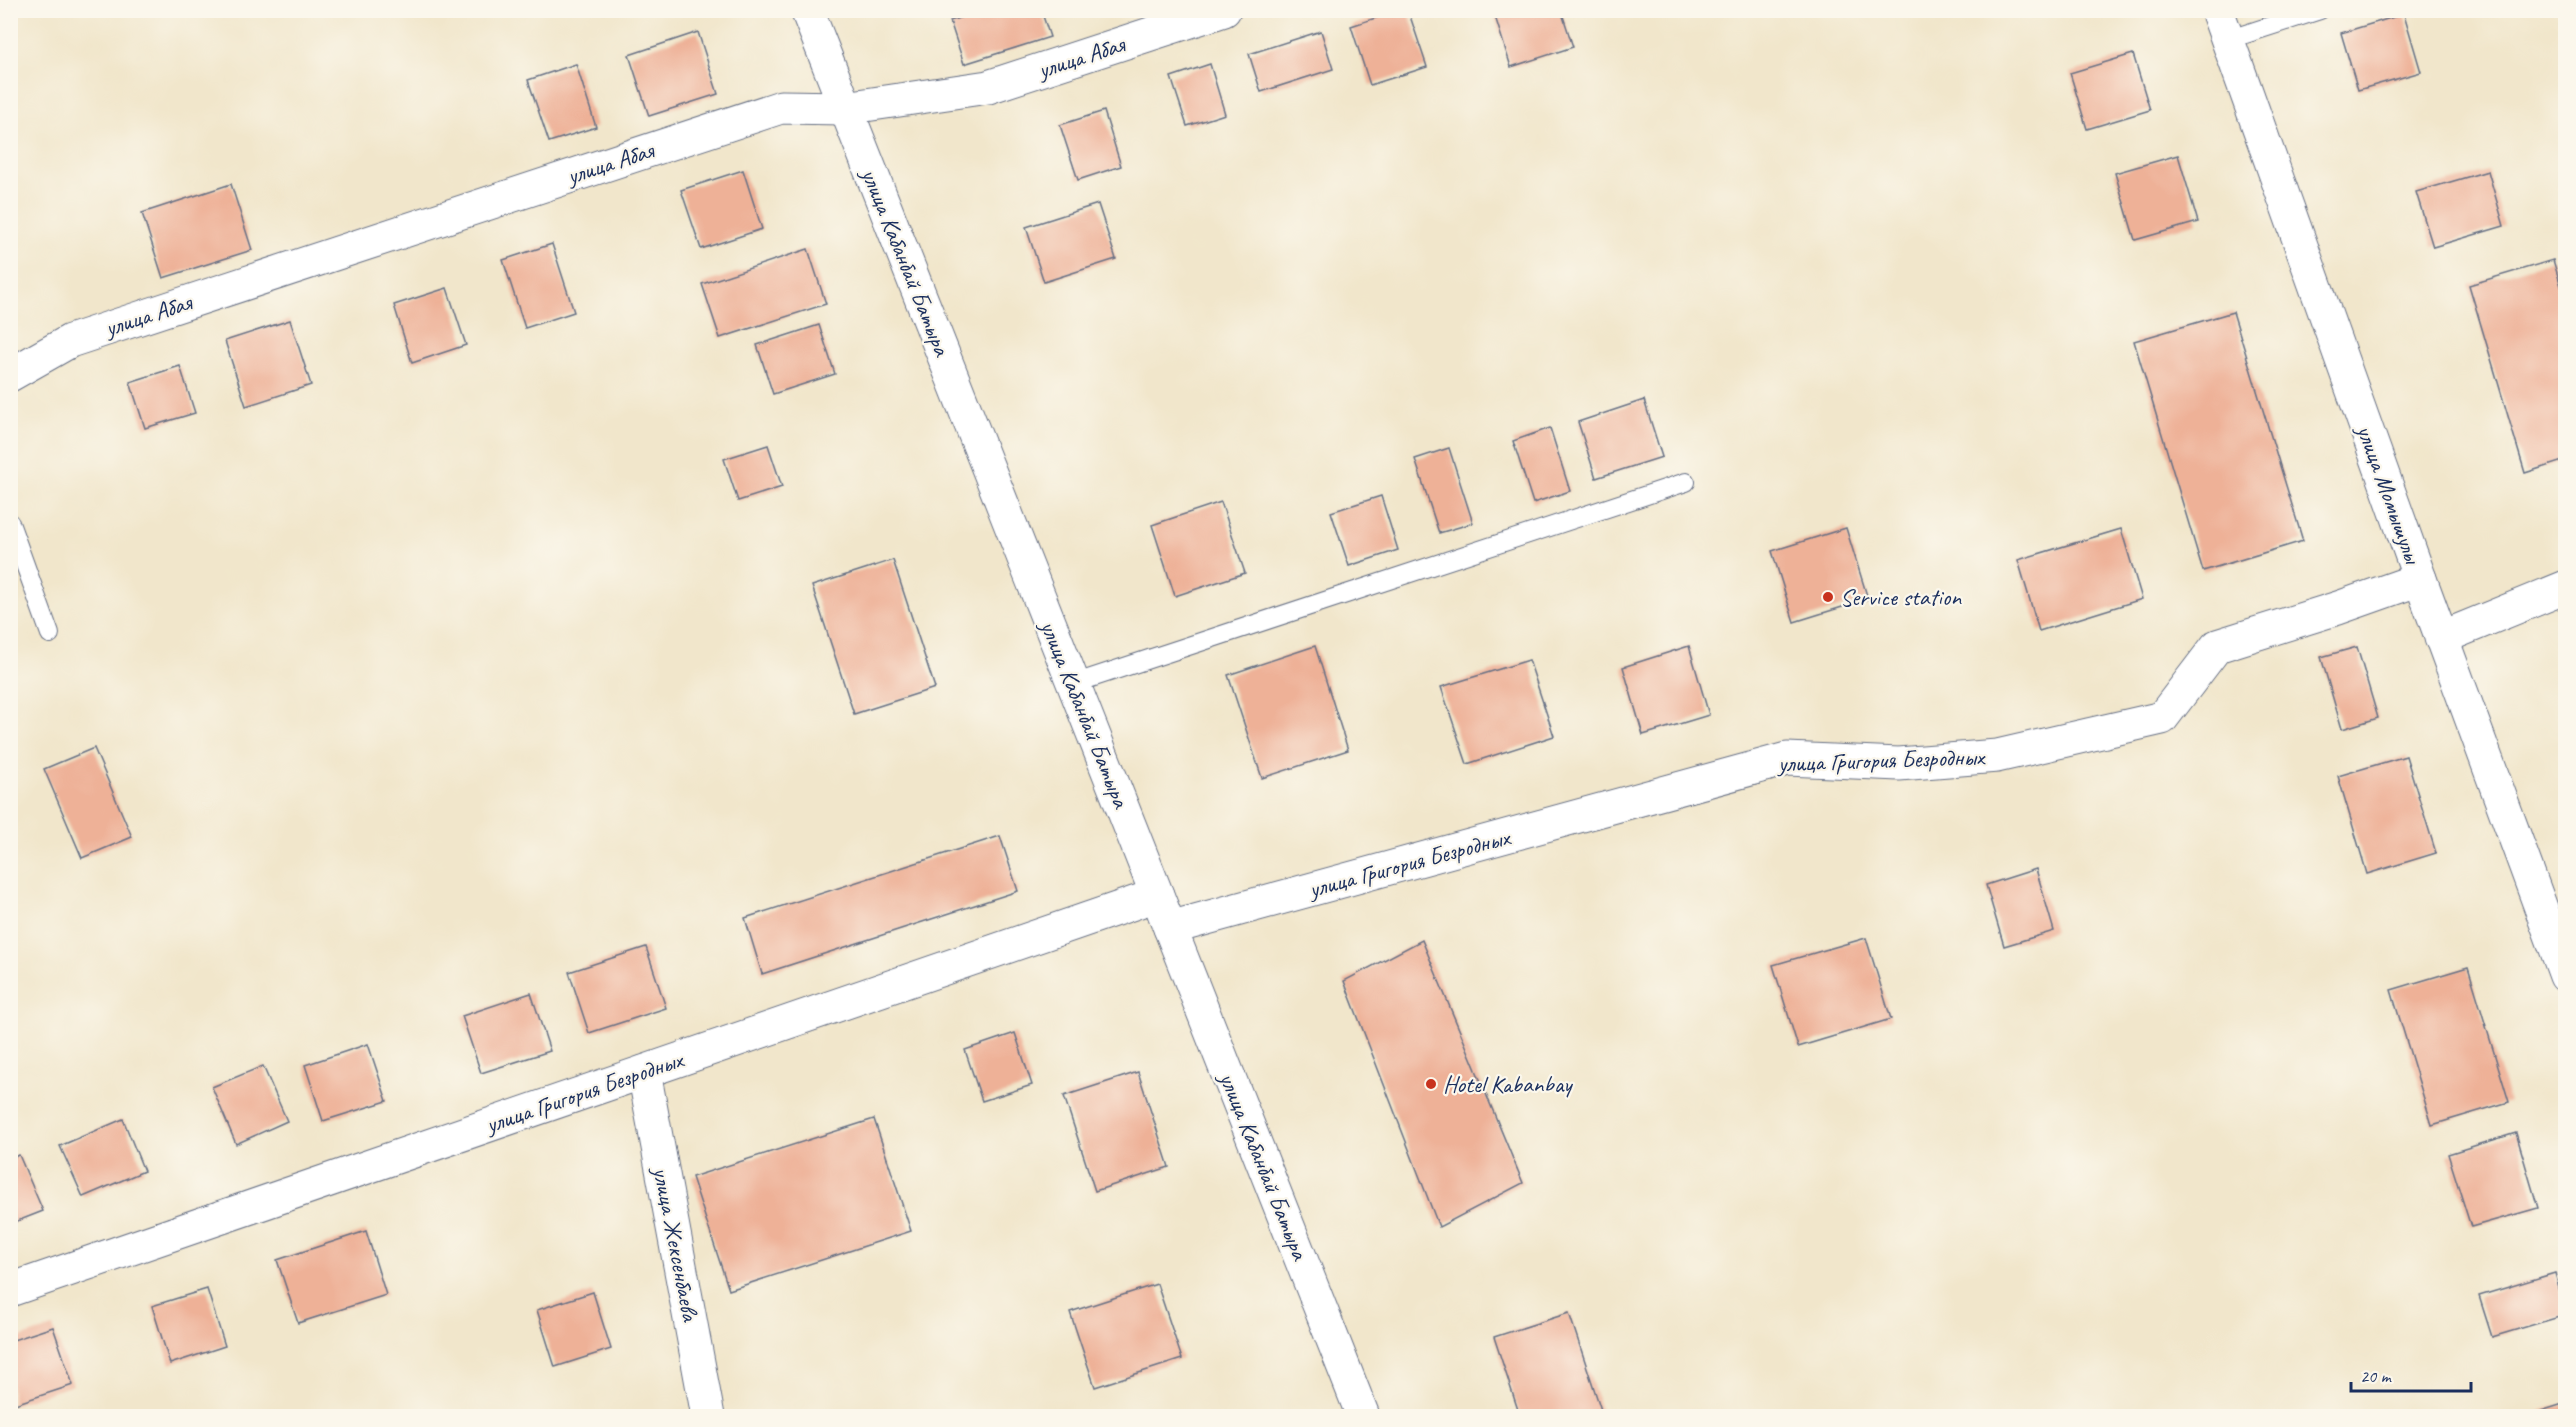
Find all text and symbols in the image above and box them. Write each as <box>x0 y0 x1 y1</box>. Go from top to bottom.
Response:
street label: улица Абая <box>1032 29 1129 86</box>
street label: улица Абая <box>561 135 658 192</box>
street label: улица Кабанбай Батыра <box>854 162 958 361</box>
street label: улица Абая <box>99 287 196 344</box>
street label: улица Момышулы <box>2349 419 2429 569</box>
place label: Service station <box>1840 582 1962 612</box>
marker: Service station <box>1821 590 1835 604</box>
street label: улица Кабанбай Батыра <box>1033 614 1137 813</box>
street label: улица Григория Безродных <box>1775 741 1986 779</box>
street label: улица Григория Безродных <box>1304 821 1514 905</box>
street label: улица Григория Безродных <box>480 1044 688 1140</box>
street label: улица Кабанбай Батыра <box>1212 1066 1316 1265</box>
place label: Hotel Kabanbay <box>1443 1069 1573 1099</box>
marker: Hotel Kabanbay <box>1424 1077 1438 1091</box>
street label: улица Жексенбаева <box>646 1163 706 1325</box>
scale bar <box>2351 1355 2471 1393</box>
text: 20 m <box>2360 1365 2393 1387</box>

